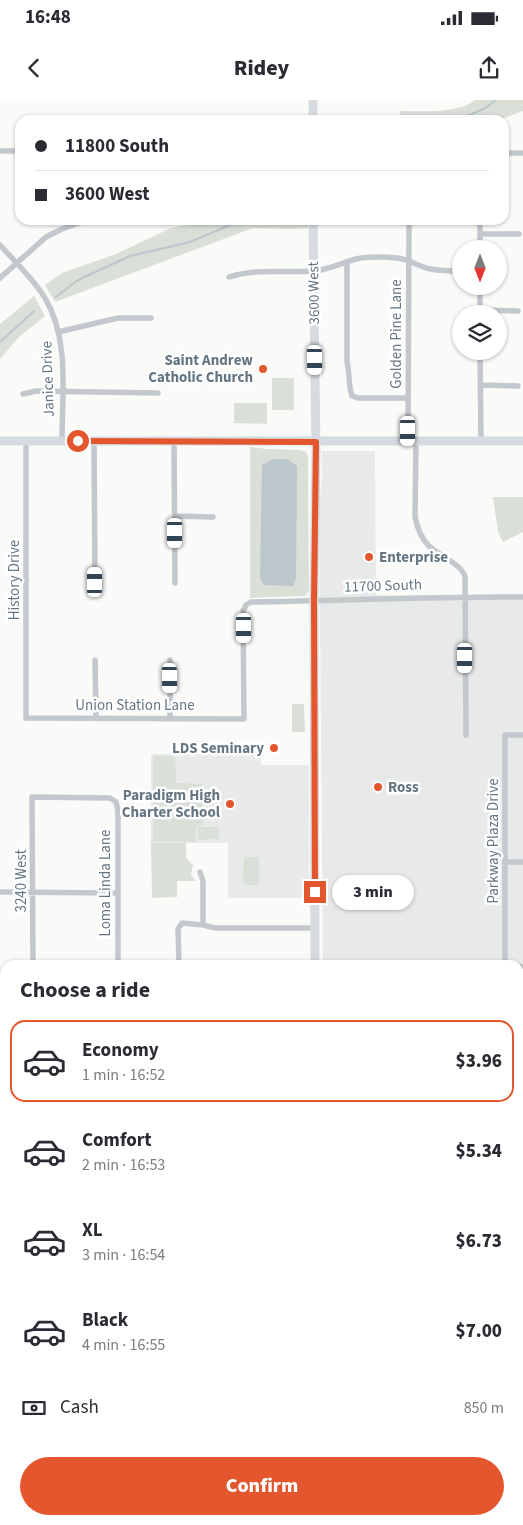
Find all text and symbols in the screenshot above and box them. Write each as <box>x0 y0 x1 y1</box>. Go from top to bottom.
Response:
text: 16:48 <box>25 4 71 31</box>
text: Ridey <box>234 52 289 84</box>
icon: back <box>20 54 48 82</box>
icon: share <box>475 54 503 82</box>
text: 11800 South <box>65 133 169 160</box>
text: 3600 West <box>65 181 150 208</box>
north arrow <box>452 240 508 295</box>
map controls <box>452 240 507 360</box>
street label: 3600 West <box>303 261 325 325</box>
street label: Golden Pine Lane <box>386 279 407 389</box>
button: layers <box>452 305 507 360</box>
street label: Janice Drive <box>36 341 60 417</box>
car <box>307 345 322 375</box>
place label: Saint Andrew Catholic Church <box>148 350 253 388</box>
marker: Saint Andrew Catholic Church <box>257 363 269 375</box>
car <box>400 416 415 446</box>
route start <box>67 430 89 452</box>
car <box>167 518 182 548</box>
street label: History Drive <box>4 540 25 620</box>
place label: Enterprise <box>379 547 448 568</box>
marker: Enterprise <box>363 551 375 563</box>
car <box>87 567 102 597</box>
street label: 11700 South <box>344 574 422 598</box>
car <box>236 613 251 643</box>
car <box>457 643 472 673</box>
car <box>162 663 177 693</box>
street label: Union Station Lane <box>75 695 195 716</box>
place label: LDS Seminary <box>172 738 264 759</box>
marker: LDS Seminary <box>268 742 280 754</box>
place label: Ross <box>388 777 419 798</box>
street label: Parkway Plaza Drive <box>483 778 504 904</box>
marker: Ross <box>372 781 384 793</box>
place label: Paradigm High Charter School <box>122 785 221 823</box>
marker: Paradigm High Charter School <box>224 798 236 810</box>
street label: Loma Linda Lane <box>95 830 116 936</box>
street label: 3240 West <box>11 849 32 913</box>
callout: 3 min <box>332 874 415 910</box>
route end <box>304 881 326 903</box>
text: 3 min <box>353 881 393 903</box>
text: Choose a ride <box>20 974 150 1006</box>
text: Economy <box>82 1037 159 1064</box>
icon: car <box>22 1039 67 1084</box>
text: $3.96 <box>456 1048 502 1075</box>
text: 1 min · 16:52 <box>82 1064 165 1086</box>
text: Comfort <box>82 1127 152 1154</box>
icon: car <box>22 1129 67 1174</box>
text: $5.34 <box>456 1138 502 1165</box>
text: 2 min · 16:53 <box>82 1154 165 1176</box>
text: XL <box>82 1217 103 1244</box>
icon: car <box>22 1219 67 1264</box>
text: $6.73 <box>456 1228 502 1255</box>
text: 3 min · 16:54 <box>82 1244 165 1266</box>
text: Black <box>82 1307 128 1334</box>
icon: car <box>22 1309 67 1354</box>
text: $7.00 <box>456 1318 502 1345</box>
text: 4 min · 16:55 <box>82 1334 165 1356</box>
icon: cash <box>20 1394 48 1422</box>
text: Cash <box>60 1394 99 1421</box>
text: 850 m <box>464 1397 504 1419</box>
button: Confirm <box>20 1457 504 1515</box>

